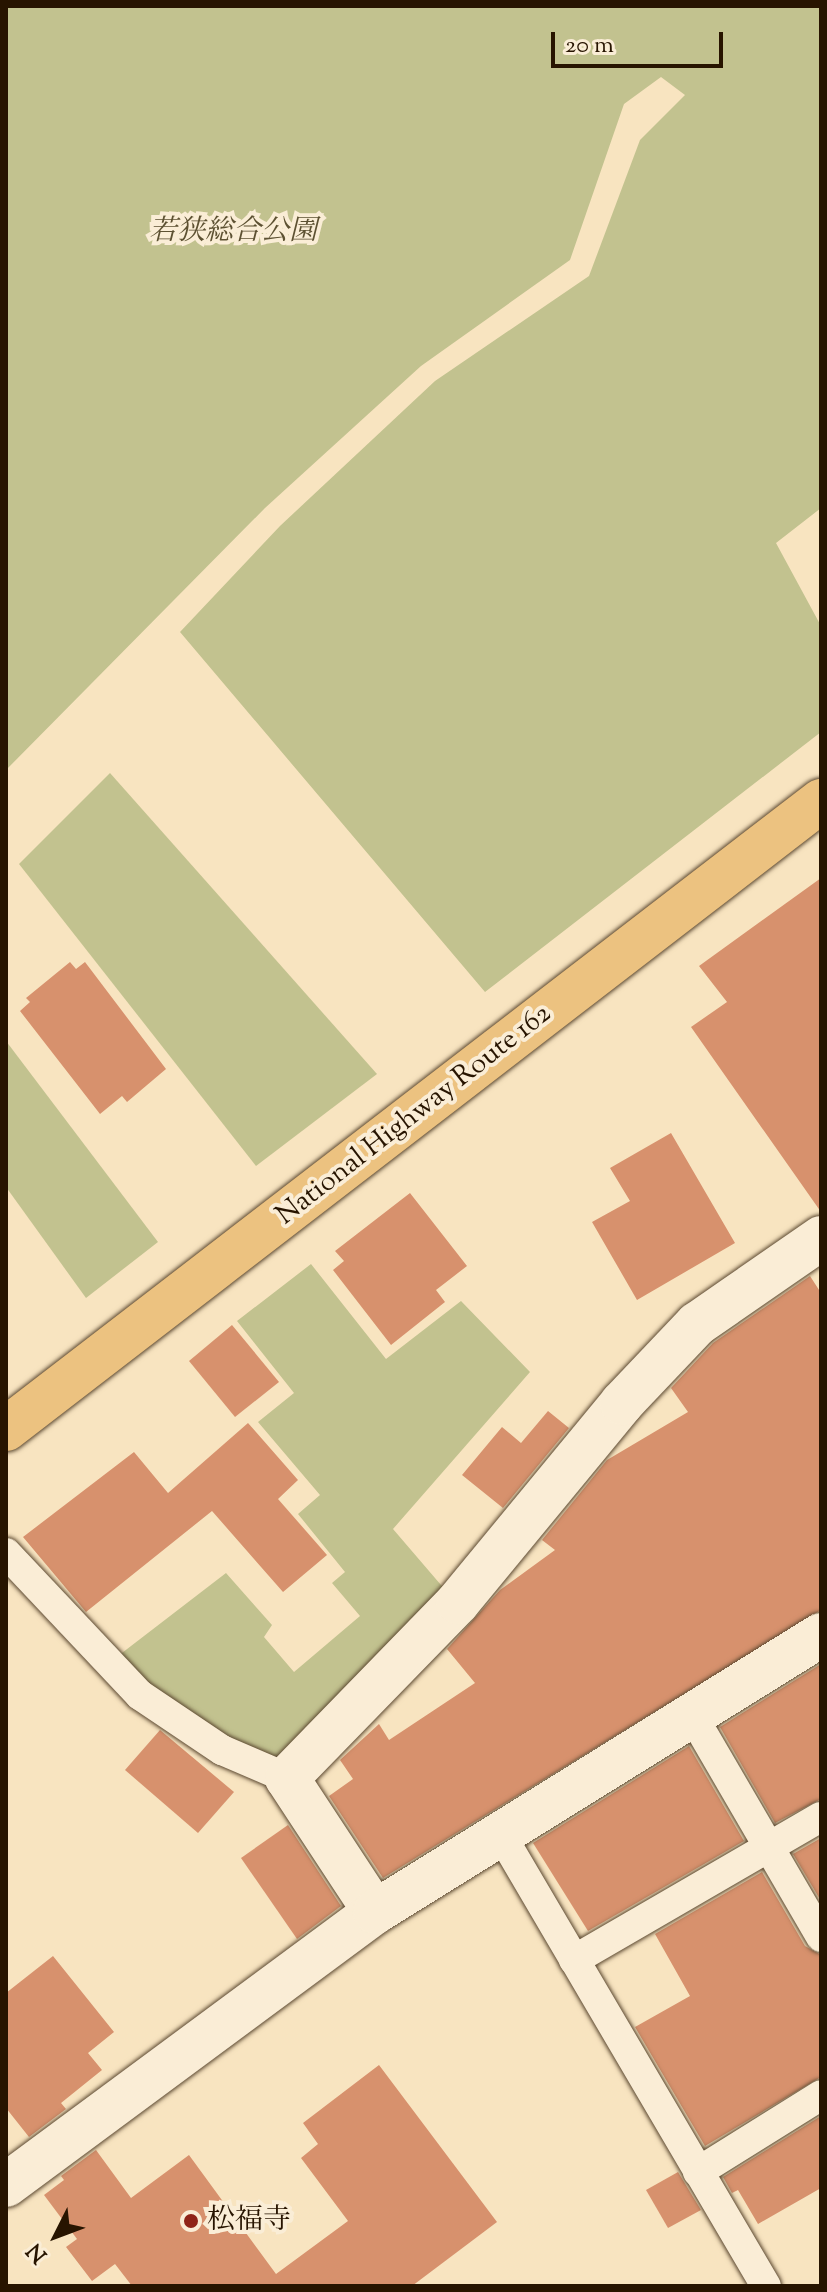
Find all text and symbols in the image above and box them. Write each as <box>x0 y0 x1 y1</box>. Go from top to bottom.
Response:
scale bar <box>555 16 727 66</box>
text: 20 m <box>565 29 614 63</box>
park label: 若狭総合公園 <box>149 215 317 249</box>
street label: National Highway Route 162 <box>270 997 558 1233</box>
north arrow <box>16 2196 96 2276</box>
place label: 松福寺 <box>207 2204 291 2238</box>
marker: 松福寺 <box>182 2212 200 2230</box>
text: N <box>20 2235 56 2269</box>

